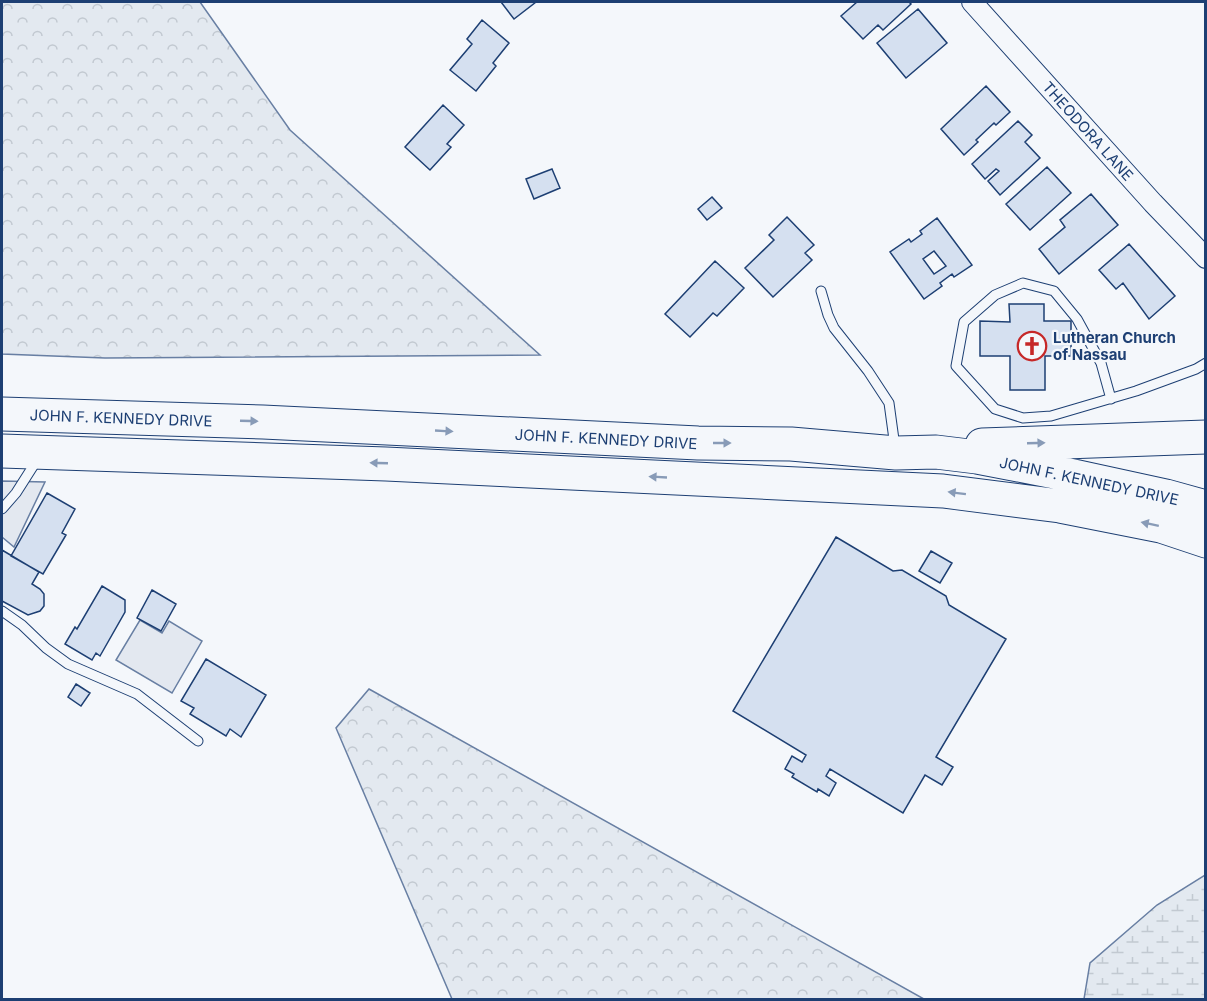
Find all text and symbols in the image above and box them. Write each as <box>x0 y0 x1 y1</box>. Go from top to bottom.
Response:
street label: THEODORA LANE <box>1038 77 1138 185</box>
place label: Lutheran Church of Nassau <box>1053 328 1176 364</box>
church icon: Lutheran Church of Nassau <box>1016 330 1048 362</box>
street label: JOHN F. KENNEDY DRIVE <box>29 405 213 431</box>
one-way arrow <box>239 417 258 426</box>
street label: JOHN F. KENNEDY DRIVE <box>514 425 698 453</box>
one-way arrow <box>434 426 453 435</box>
one-way arrow <box>713 438 732 448</box>
one-way arrow <box>1026 438 1045 448</box>
street label: JOHN F. KENNEDY DRIVE <box>998 453 1180 509</box>
one-way arrow <box>370 459 389 468</box>
one-way arrow <box>648 472 667 481</box>
one-way arrow <box>948 488 967 497</box>
one-way arrow <box>1140 519 1159 528</box>

